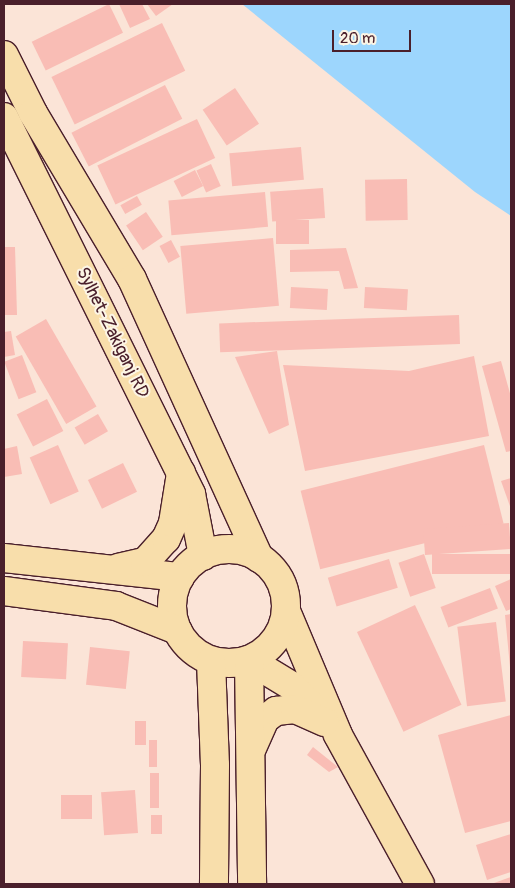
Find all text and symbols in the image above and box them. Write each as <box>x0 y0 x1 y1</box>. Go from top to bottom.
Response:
scale bar <box>335 20 414 52</box>
text: 20 m <box>340 29 375 48</box>
street label: Sylhet-Zakiganj RD <box>71 264 153 402</box>

